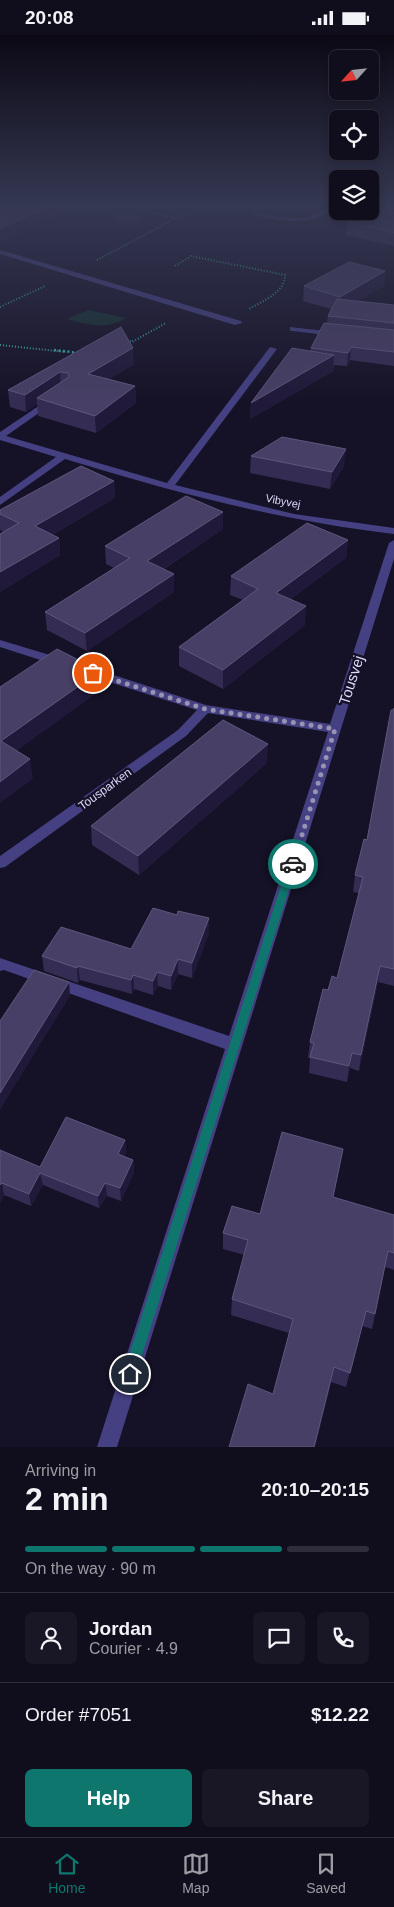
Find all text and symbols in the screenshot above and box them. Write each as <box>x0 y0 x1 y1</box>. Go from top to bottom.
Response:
text: 20:08 <box>25 7 74 28</box>
north arrow <box>329 50 379 100</box>
map controls <box>329 50 379 220</box>
button: locate <box>329 110 379 160</box>
button: layers <box>329 170 379 220</box>
street label: Vibyvej <box>265 492 301 510</box>
pin <box>72 652 114 694</box>
street label: Tousvej <box>335 653 367 707</box>
icon: bag <box>79 659 107 687</box>
street label: Tousparken <box>76 765 134 813</box>
courier <box>268 839 318 889</box>
icon: car <box>279 850 307 878</box>
pin <box>109 1353 151 1395</box>
icon: home <box>116 1360 144 1388</box>
text: Arriving in <box>25 1462 96 1479</box>
text: 20:10–20:15 <box>261 1479 369 1500</box>
text: 2 min <box>25 1481 109 1517</box>
text: On the way · 90 m <box>25 1560 156 1577</box>
button: person <box>25 1612 77 1664</box>
button: chat <box>253 1612 305 1664</box>
button: phone <box>317 1612 369 1664</box>
text: Jordan <box>89 1618 152 1639</box>
text: Courier · 4.9 <box>89 1640 178 1657</box>
text: Order #7051 <box>25 1704 132 1725</box>
text: $12.22 <box>311 1704 369 1725</box>
button: Help <box>25 1769 192 1827</box>
button: Share <box>202 1769 369 1827</box>
tab: Home <box>48 1850 86 1896</box>
tab: Map <box>182 1850 210 1896</box>
tab: Saved <box>306 1850 346 1896</box>

